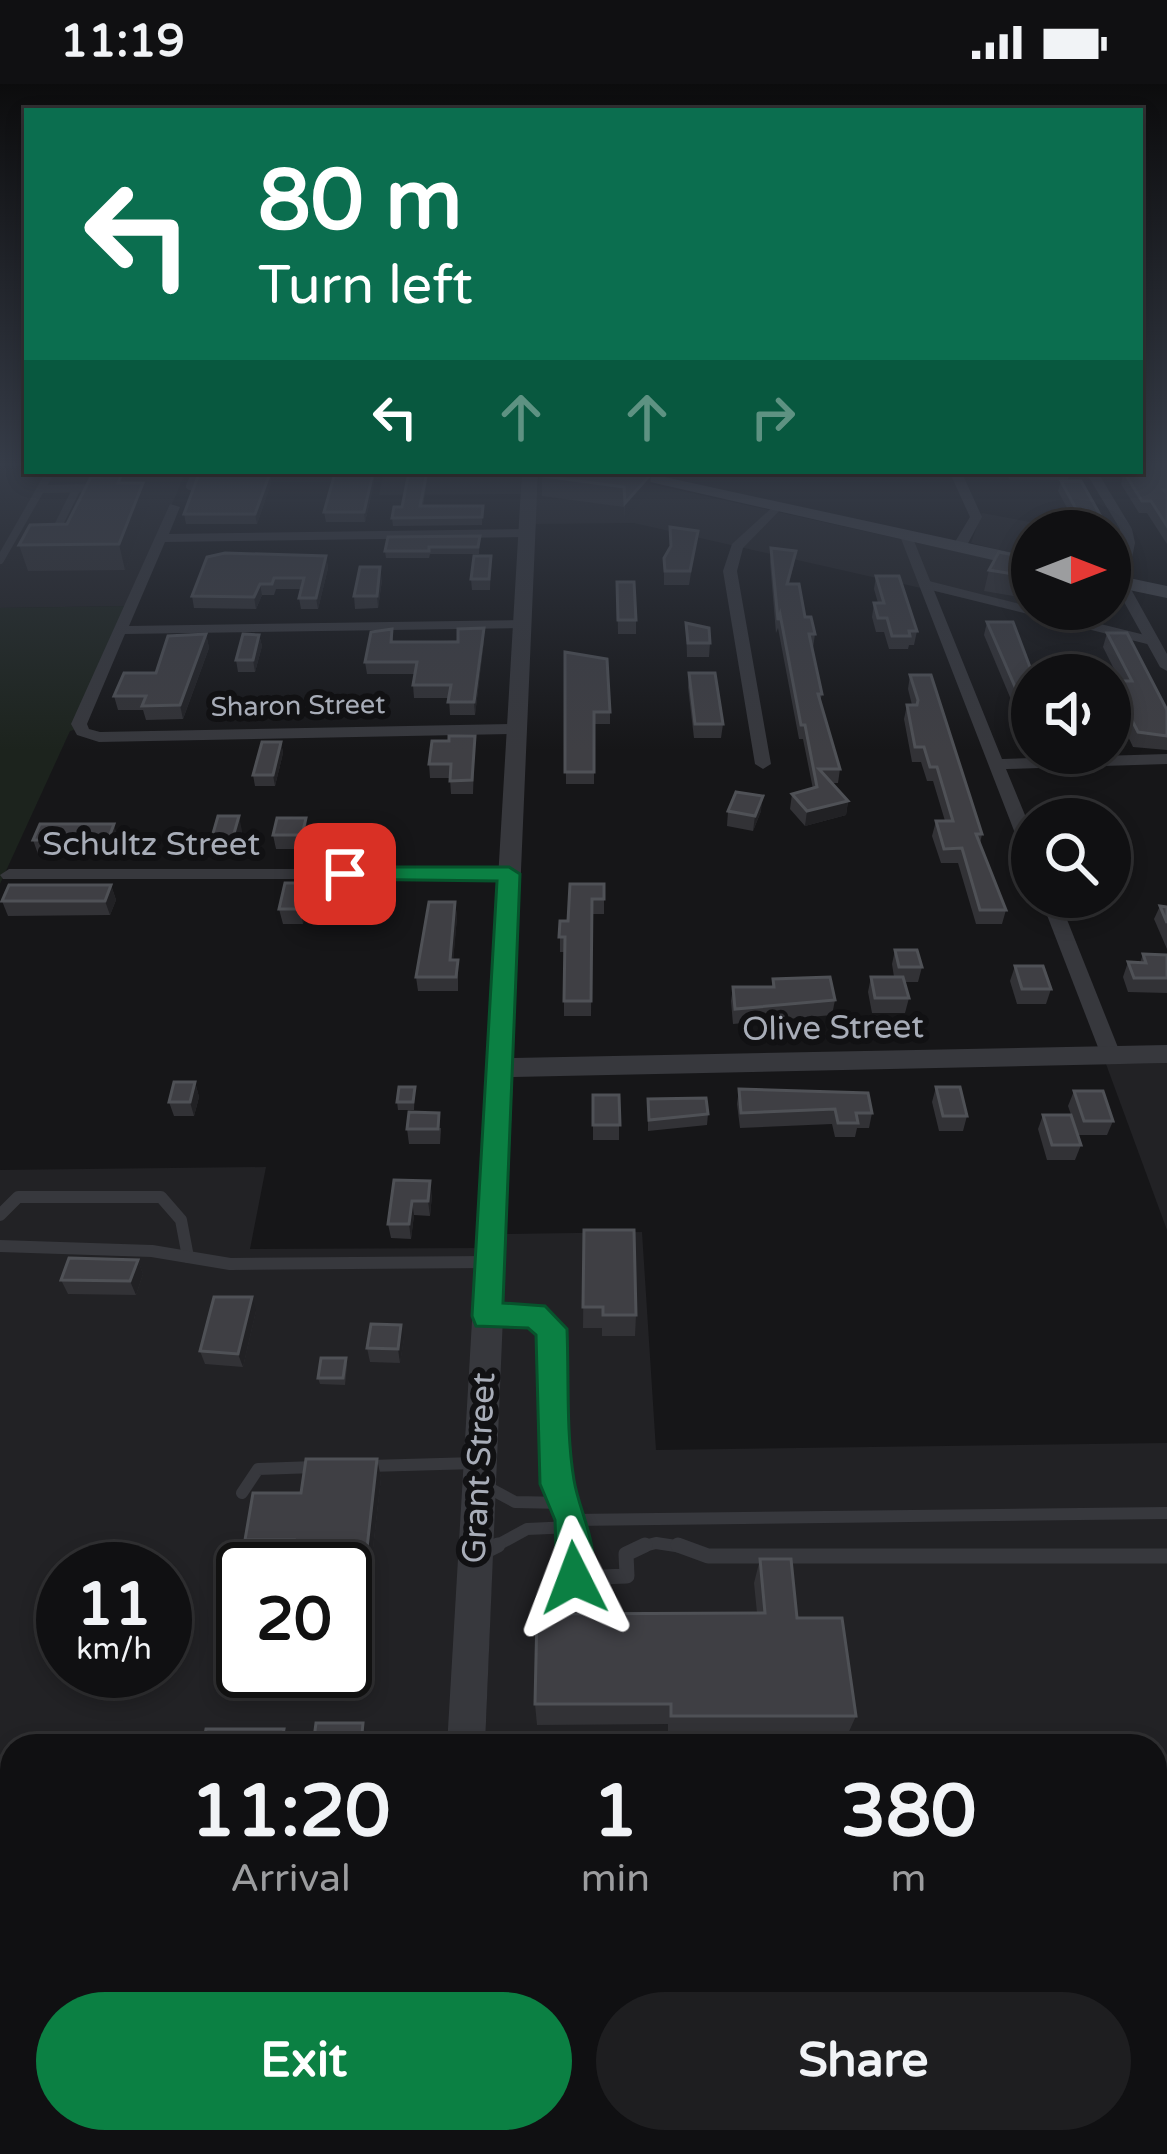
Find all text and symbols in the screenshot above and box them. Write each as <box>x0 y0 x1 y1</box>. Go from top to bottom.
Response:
text: 11:19 <box>60 15 185 69</box>
text: 80 m <box>258 151 462 252</box>
icon: left <box>60 156 216 312</box>
text: Turn left <box>258 253 473 318</box>
icon: left <box>362 384 428 450</box>
icon: ahead <box>488 384 554 450</box>
icon: ahead <box>614 384 680 450</box>
icon: right <box>740 384 806 450</box>
north arrow <box>1011 510 1131 630</box>
map controls <box>1011 510 1131 918</box>
button: sound <box>1011 654 1131 774</box>
street label: Sharon Street <box>210 688 386 724</box>
button: search <box>1011 798 1131 918</box>
pin <box>294 823 396 925</box>
street label: Schultz Street <box>42 825 260 864</box>
icon: arrive <box>312 841 378 907</box>
street label: Olive Street <box>742 1007 924 1049</box>
street label: Grant Street <box>455 1371 503 1565</box>
position arrow <box>511 1515 637 1641</box>
speed limit sign: 20 <box>216 1542 372 1698</box>
text: 11 <box>76 1569 152 1641</box>
text: km/h <box>76 1631 152 1668</box>
text: 11:20 <box>191 1769 390 1856</box>
text: 1 <box>593 1769 638 1856</box>
text: 380 <box>841 1769 976 1856</box>
text: Arrival <box>230 1855 351 1902</box>
text: min <box>581 1855 650 1902</box>
text: m <box>891 1855 926 1902</box>
button: Exit <box>36 1992 572 2130</box>
button: Share <box>596 1992 1131 2130</box>

